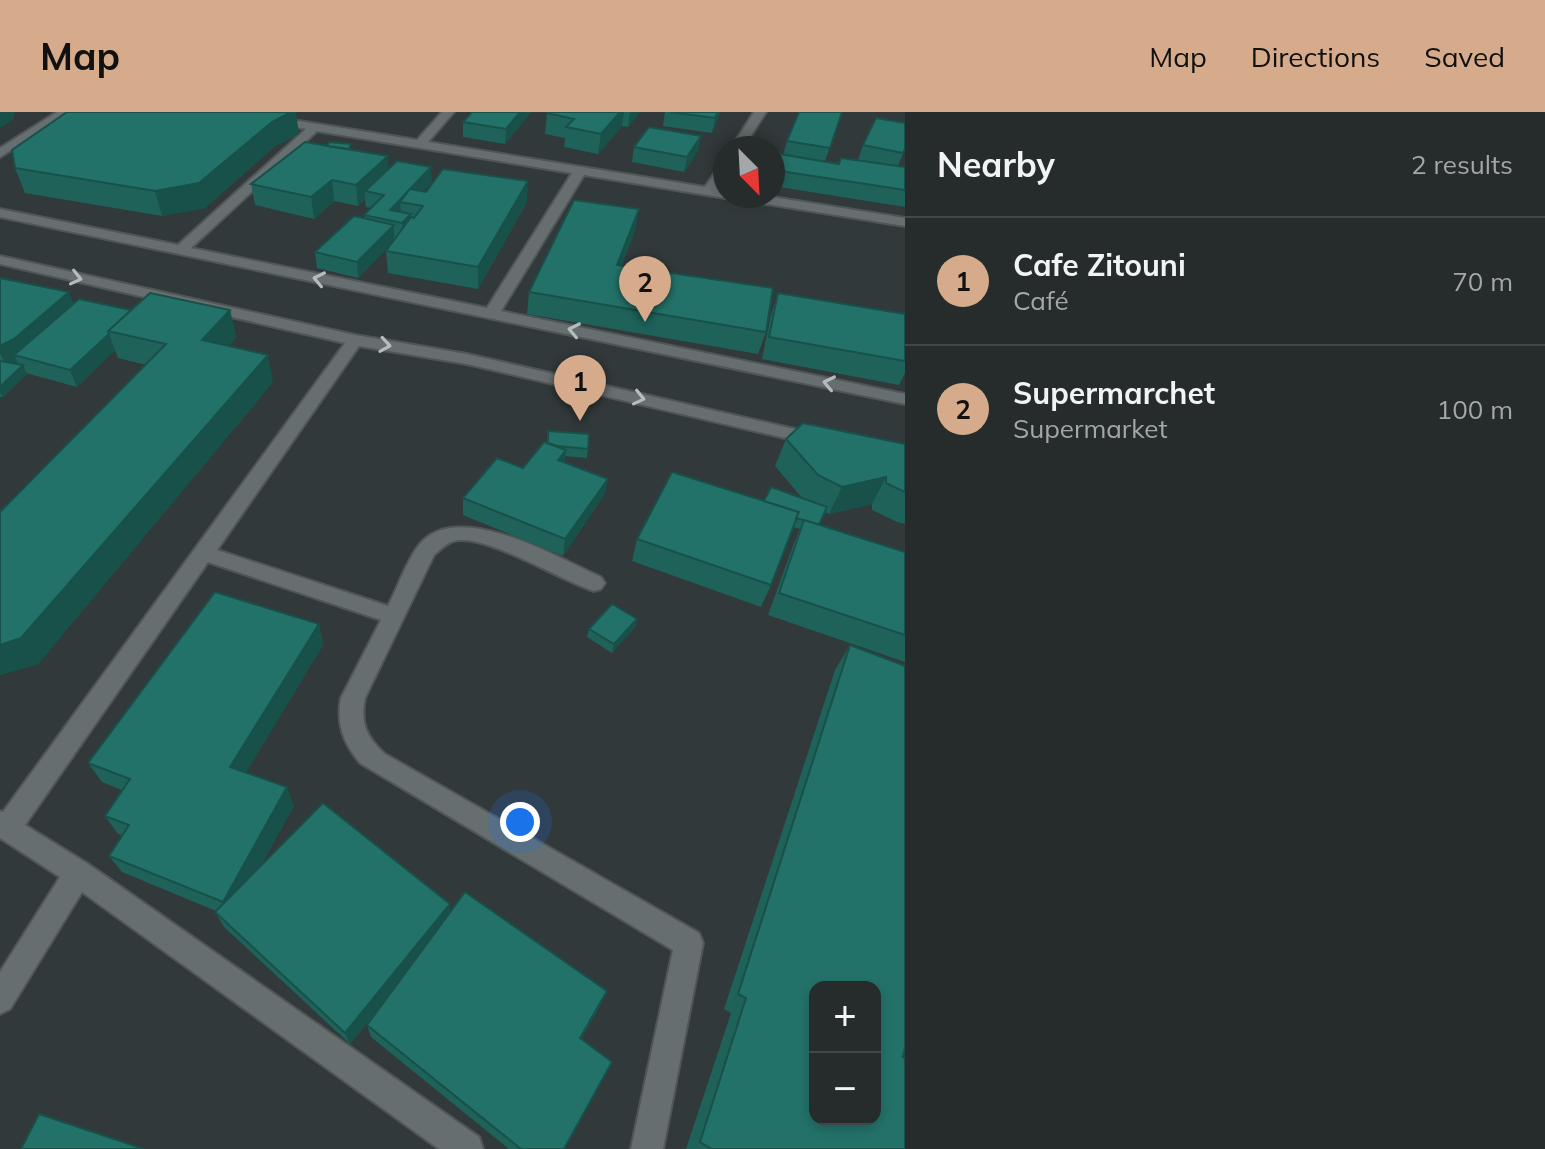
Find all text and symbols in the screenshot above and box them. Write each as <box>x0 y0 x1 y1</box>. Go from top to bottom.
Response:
text: Map <box>40 32 120 80</box>
text: Map <box>1149 39 1207 74</box>
text: Directions <box>1251 39 1380 74</box>
text: Saved <box>1424 39 1505 74</box>
north arrow <box>713 136 785 208</box>
text: Nearby <box>937 143 1055 186</box>
text: 2 results <box>1411 148 1513 181</box>
text: Cafe Zitouni <box>1013 246 1186 284</box>
pin: 2 <box>619 256 671 322</box>
text: 1 <box>955 265 971 298</box>
text: 70 m <box>1452 265 1513 298</box>
one-way arrow <box>69 268 82 285</box>
one-way arrow <box>313 271 326 288</box>
text: Café <box>1013 284 1069 317</box>
one-way arrow <box>568 322 581 339</box>
one-way arrow <box>378 336 391 353</box>
pin: 1 <box>554 355 606 421</box>
text: Supermarchet <box>1013 374 1215 412</box>
one-way arrow <box>822 375 836 392</box>
one-way arrow <box>632 389 645 406</box>
text: 2 <box>955 393 971 426</box>
text: 100 m <box>1437 393 1513 426</box>
text: Supermarket <box>1013 412 1168 445</box>
your location <box>500 802 540 842</box>
map controls <box>809 981 881 1125</box>
button: + <box>809 981 881 1053</box>
button: − <box>809 1053 881 1125</box>

